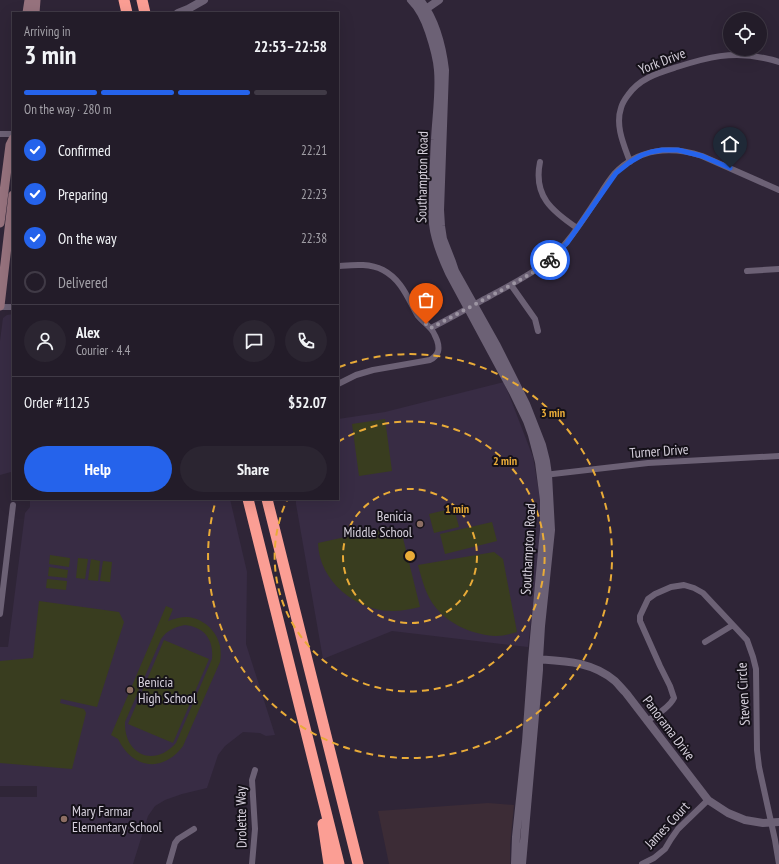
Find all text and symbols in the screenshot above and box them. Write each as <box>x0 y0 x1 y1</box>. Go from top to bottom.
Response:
map controls <box>723 12 767 56</box>
button: locate <box>723 12 767 56</box>
text: Arriving in <box>24 23 71 40</box>
text: 22:53–22:58 <box>254 37 327 56</box>
text: 3 min <box>24 38 77 71</box>
street label: York Drive <box>636 44 688 78</box>
text: On the way · 280 m <box>24 101 111 118</box>
pin <box>713 127 747 168</box>
street label: Southampton Road <box>412 131 432 223</box>
icon: home <box>719 133 741 155</box>
icon: check <box>24 139 46 161</box>
text: Confirmed <box>58 141 111 160</box>
text: 22:21 <box>301 142 327 159</box>
icon: check <box>24 183 46 205</box>
text: Preparing <box>58 185 108 204</box>
text: 22:23 <box>301 186 327 203</box>
icon: check <box>24 227 46 249</box>
text: On the way <box>58 229 117 248</box>
text: 22:38 <box>301 230 327 247</box>
courier <box>530 240 570 280</box>
icon: bike <box>539 249 561 271</box>
text: Delivered <box>58 273 108 292</box>
pin <box>409 283 443 324</box>
icon: bag <box>415 289 437 311</box>
button: person <box>24 320 66 362</box>
button: chat <box>233 320 275 362</box>
button: phone <box>285 320 327 362</box>
text: Alex <box>76 323 100 342</box>
text: Courier · 4.4 <box>76 342 130 359</box>
text: Order #1125 <box>24 393 90 412</box>
text: $52.07 <box>288 393 327 412</box>
text: 3 min <box>541 405 565 420</box>
street label: Turner Drive <box>629 440 689 462</box>
button: Help <box>24 446 172 492</box>
button: Share <box>180 446 327 492</box>
text: 2 min <box>493 453 517 468</box>
text: 1 min <box>445 501 469 516</box>
street label: Southampton Road <box>517 503 539 595</box>
place label: Benicia Middle School <box>343 507 413 541</box>
marker: Benicia Middle School <box>415 519 425 529</box>
centre of rings <box>403 549 417 563</box>
street label: Steven Circle <box>732 662 754 726</box>
place label: Benicia High School <box>138 673 197 707</box>
marker: Benicia High School <box>125 685 135 695</box>
street label: Panorama Drive <box>639 692 699 764</box>
street label: Drolette Way <box>231 785 251 848</box>
street label: James Court <box>640 798 693 853</box>
place label: Mary Farmar Elementary School <box>72 802 162 836</box>
marker: Mary Farmar Elementary School <box>59 814 69 824</box>

